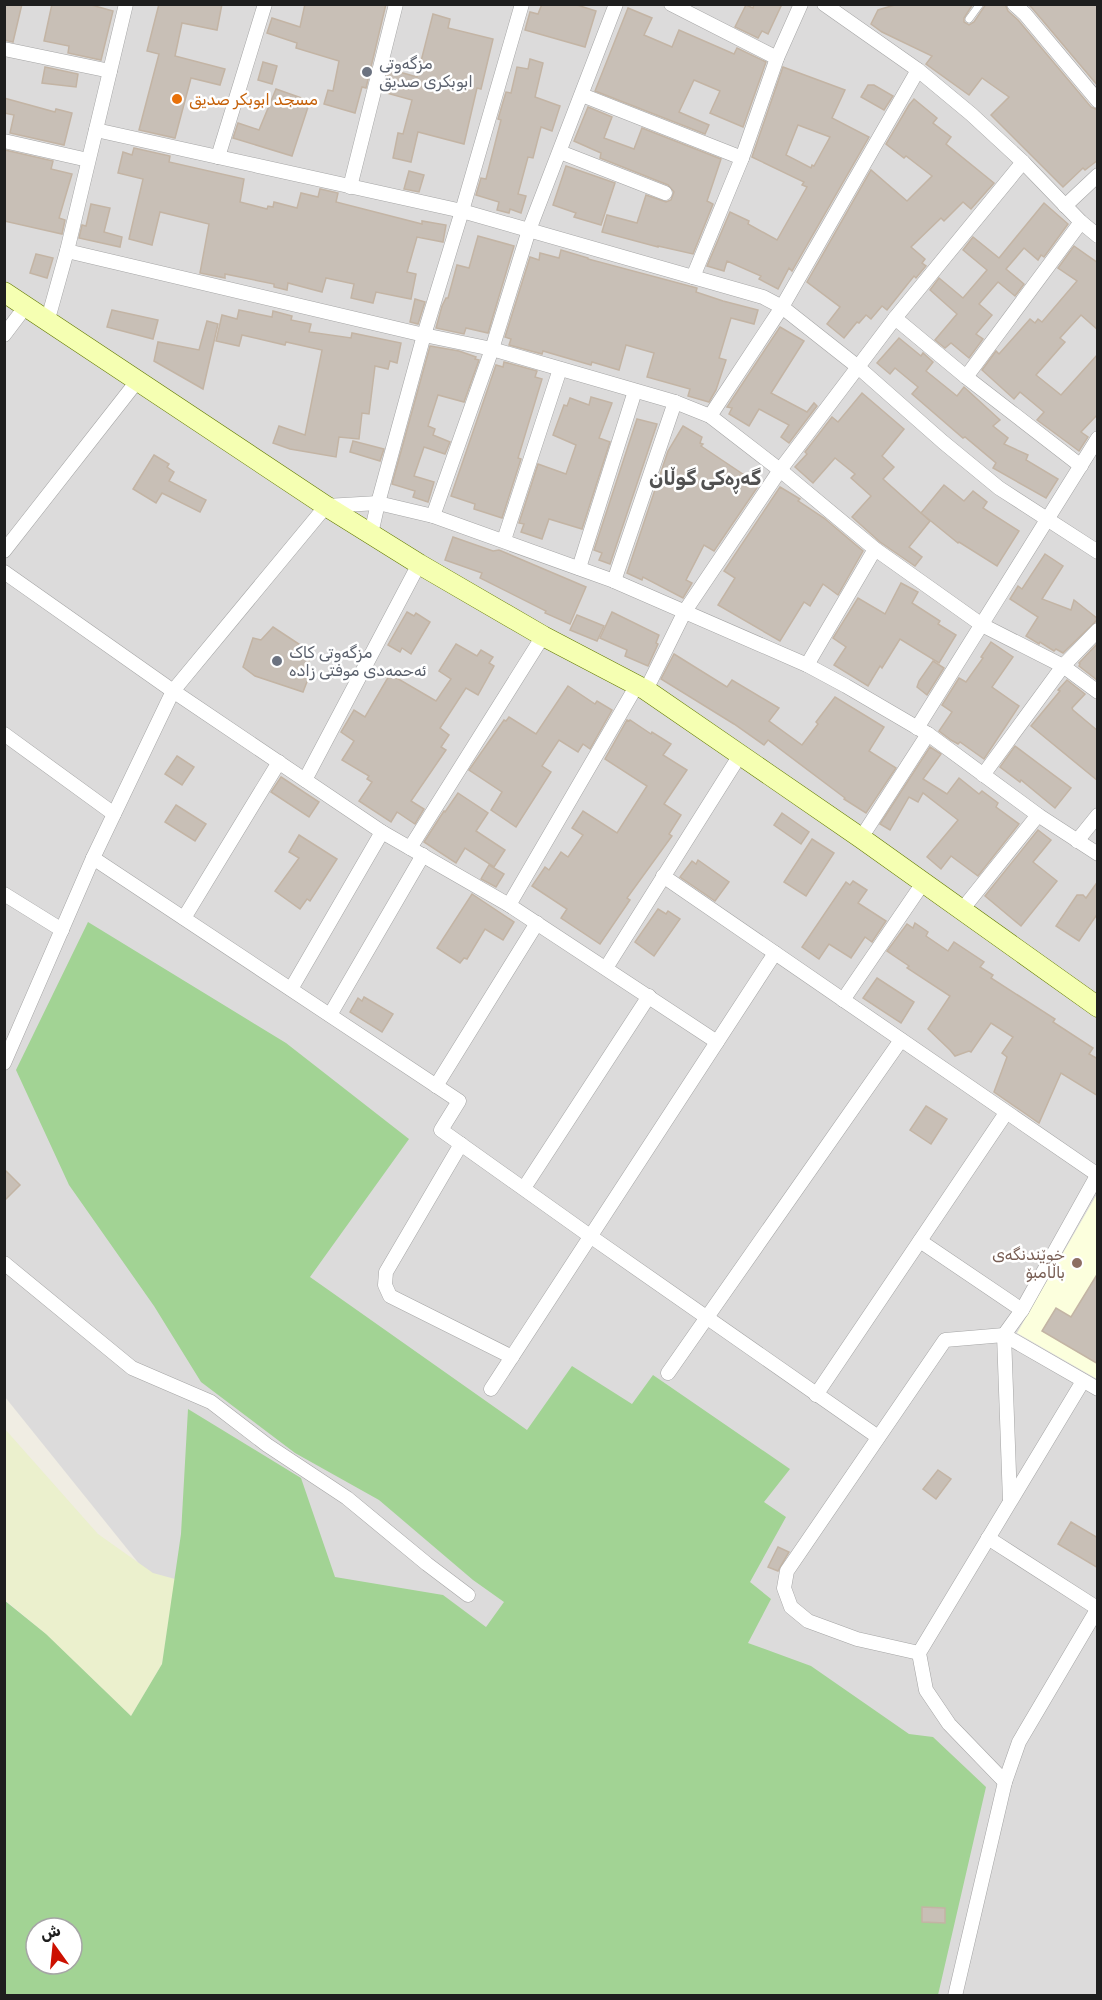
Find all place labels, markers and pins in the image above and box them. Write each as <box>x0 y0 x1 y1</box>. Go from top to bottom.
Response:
place label: مزگەوتی ابوبکری صدیق <box>379 54 473 92</box>
marker: مزگەوتی ابوبکری صدیق <box>360 65 374 79</box>
place label: مسجد ابوبكر صديق <box>189 90 318 110</box>
marker: مسجد ابوبكر صديق <box>170 92 184 106</box>
place label: مزگەوتی کاک ئەحمەدی موفتی زادە <box>289 643 427 681</box>
marker: مزگەوتی کاک ئەحمەدی موفتی زادە <box>270 654 284 668</box>
place label: خوێندنگەی باڵامبۆ <box>992 1245 1065 1283</box>
marker: خوێندنگەی باڵامبۆ <box>1070 1256 1084 1270</box>

